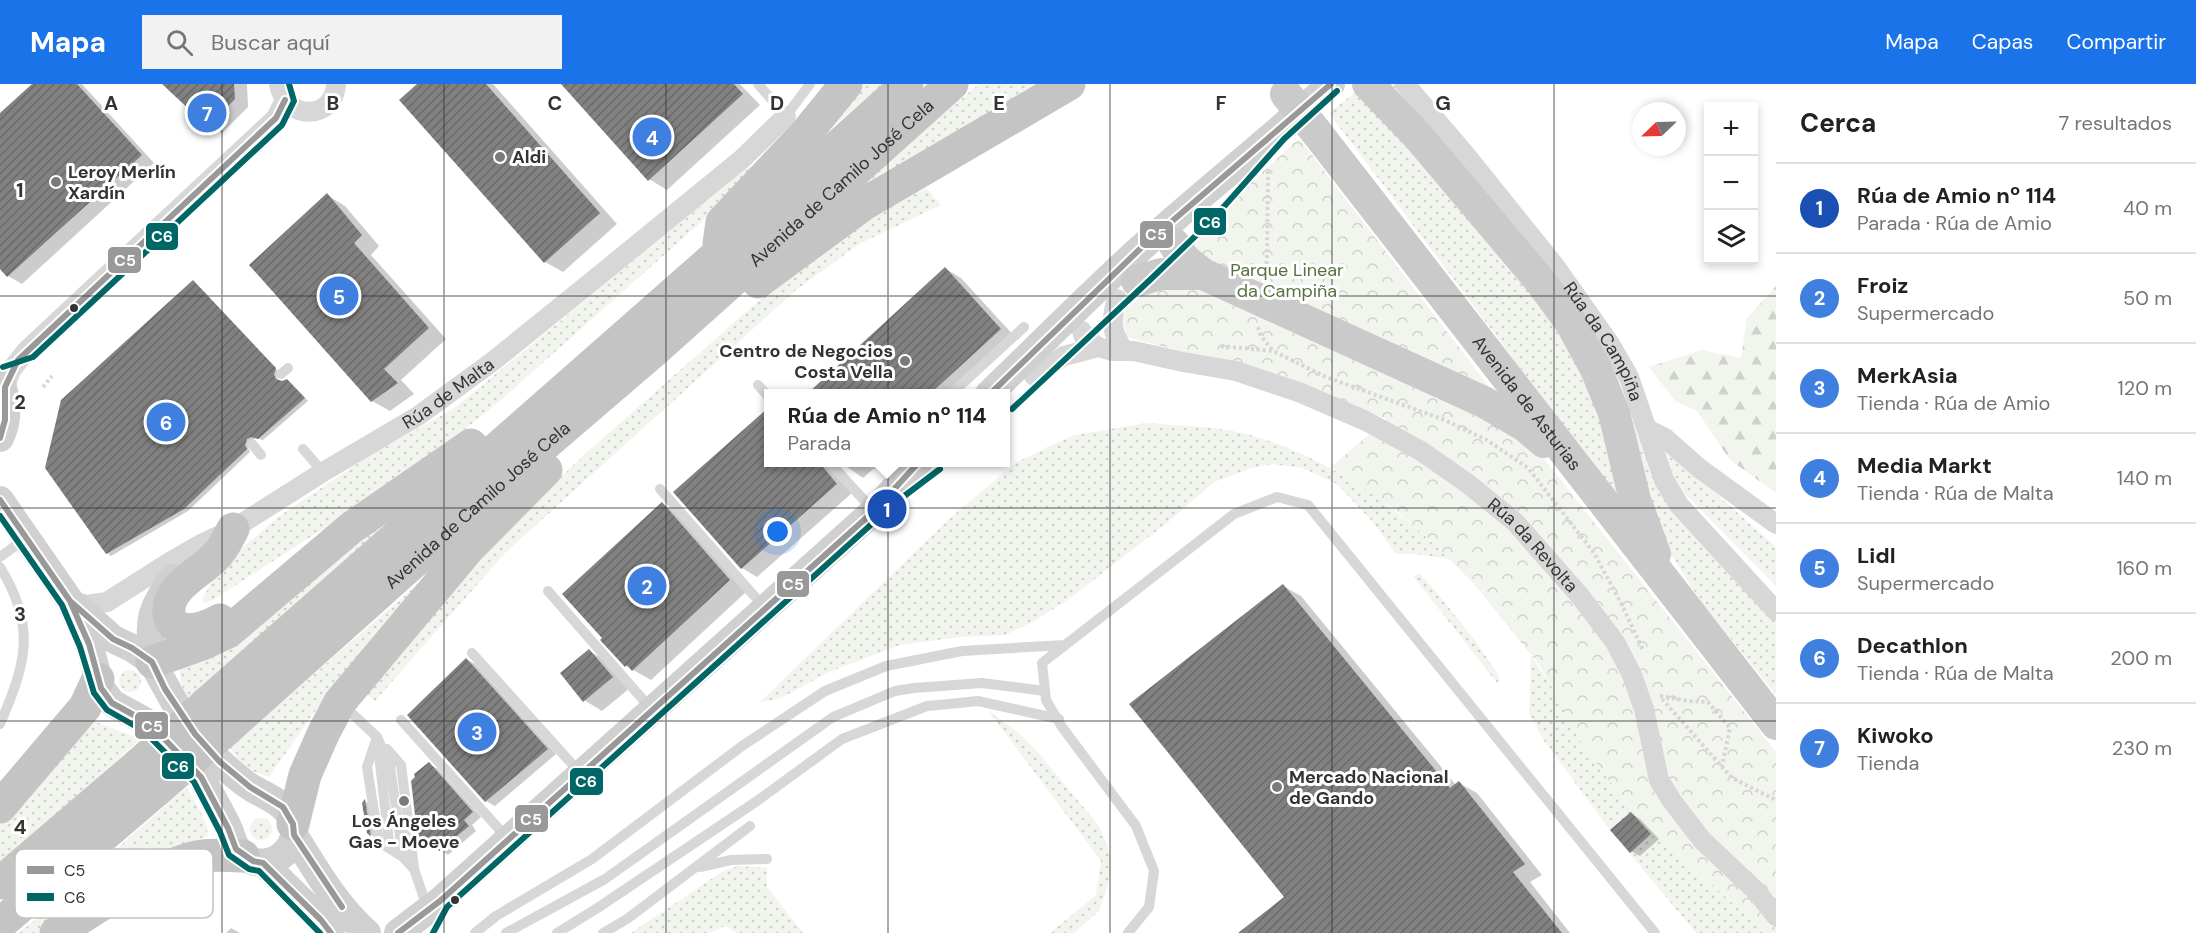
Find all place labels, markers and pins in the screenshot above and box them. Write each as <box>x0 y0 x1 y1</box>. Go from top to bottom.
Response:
pin: 7 <box>188 90 226 135</box>
pin: 4 <box>632 115 672 160</box>
place label: Aldi <box>512 145 546 169</box>
marker: Aldi <box>493 150 507 164</box>
place label: Leroy Merlín Xardín <box>68 160 176 205</box>
marker: Leroy Merlín Xardín <box>49 175 63 189</box>
pin: 5 <box>320 274 358 318</box>
unlabelled marker <box>68 302 80 314</box>
place label: Centro de Negocios Costa Vella <box>719 339 893 384</box>
marker: Centro de Negocios Costa Vella <box>898 354 912 368</box>
pin: 6 <box>146 400 186 444</box>
pin: 1 <box>868 486 906 532</box>
pin: 2 <box>628 564 666 608</box>
pin: 3 <box>458 710 496 754</box>
place label: Mercado Nacional de Gando <box>1289 765 1448 810</box>
marker: Mercado Nacional de Gando <box>1270 780 1284 794</box>
marker: Los Ángeles Gas - Moeve <box>397 794 411 808</box>
place label: Los Ángeles Gas - Moeve <box>349 809 460 854</box>
unlabelled marker <box>449 894 461 906</box>

